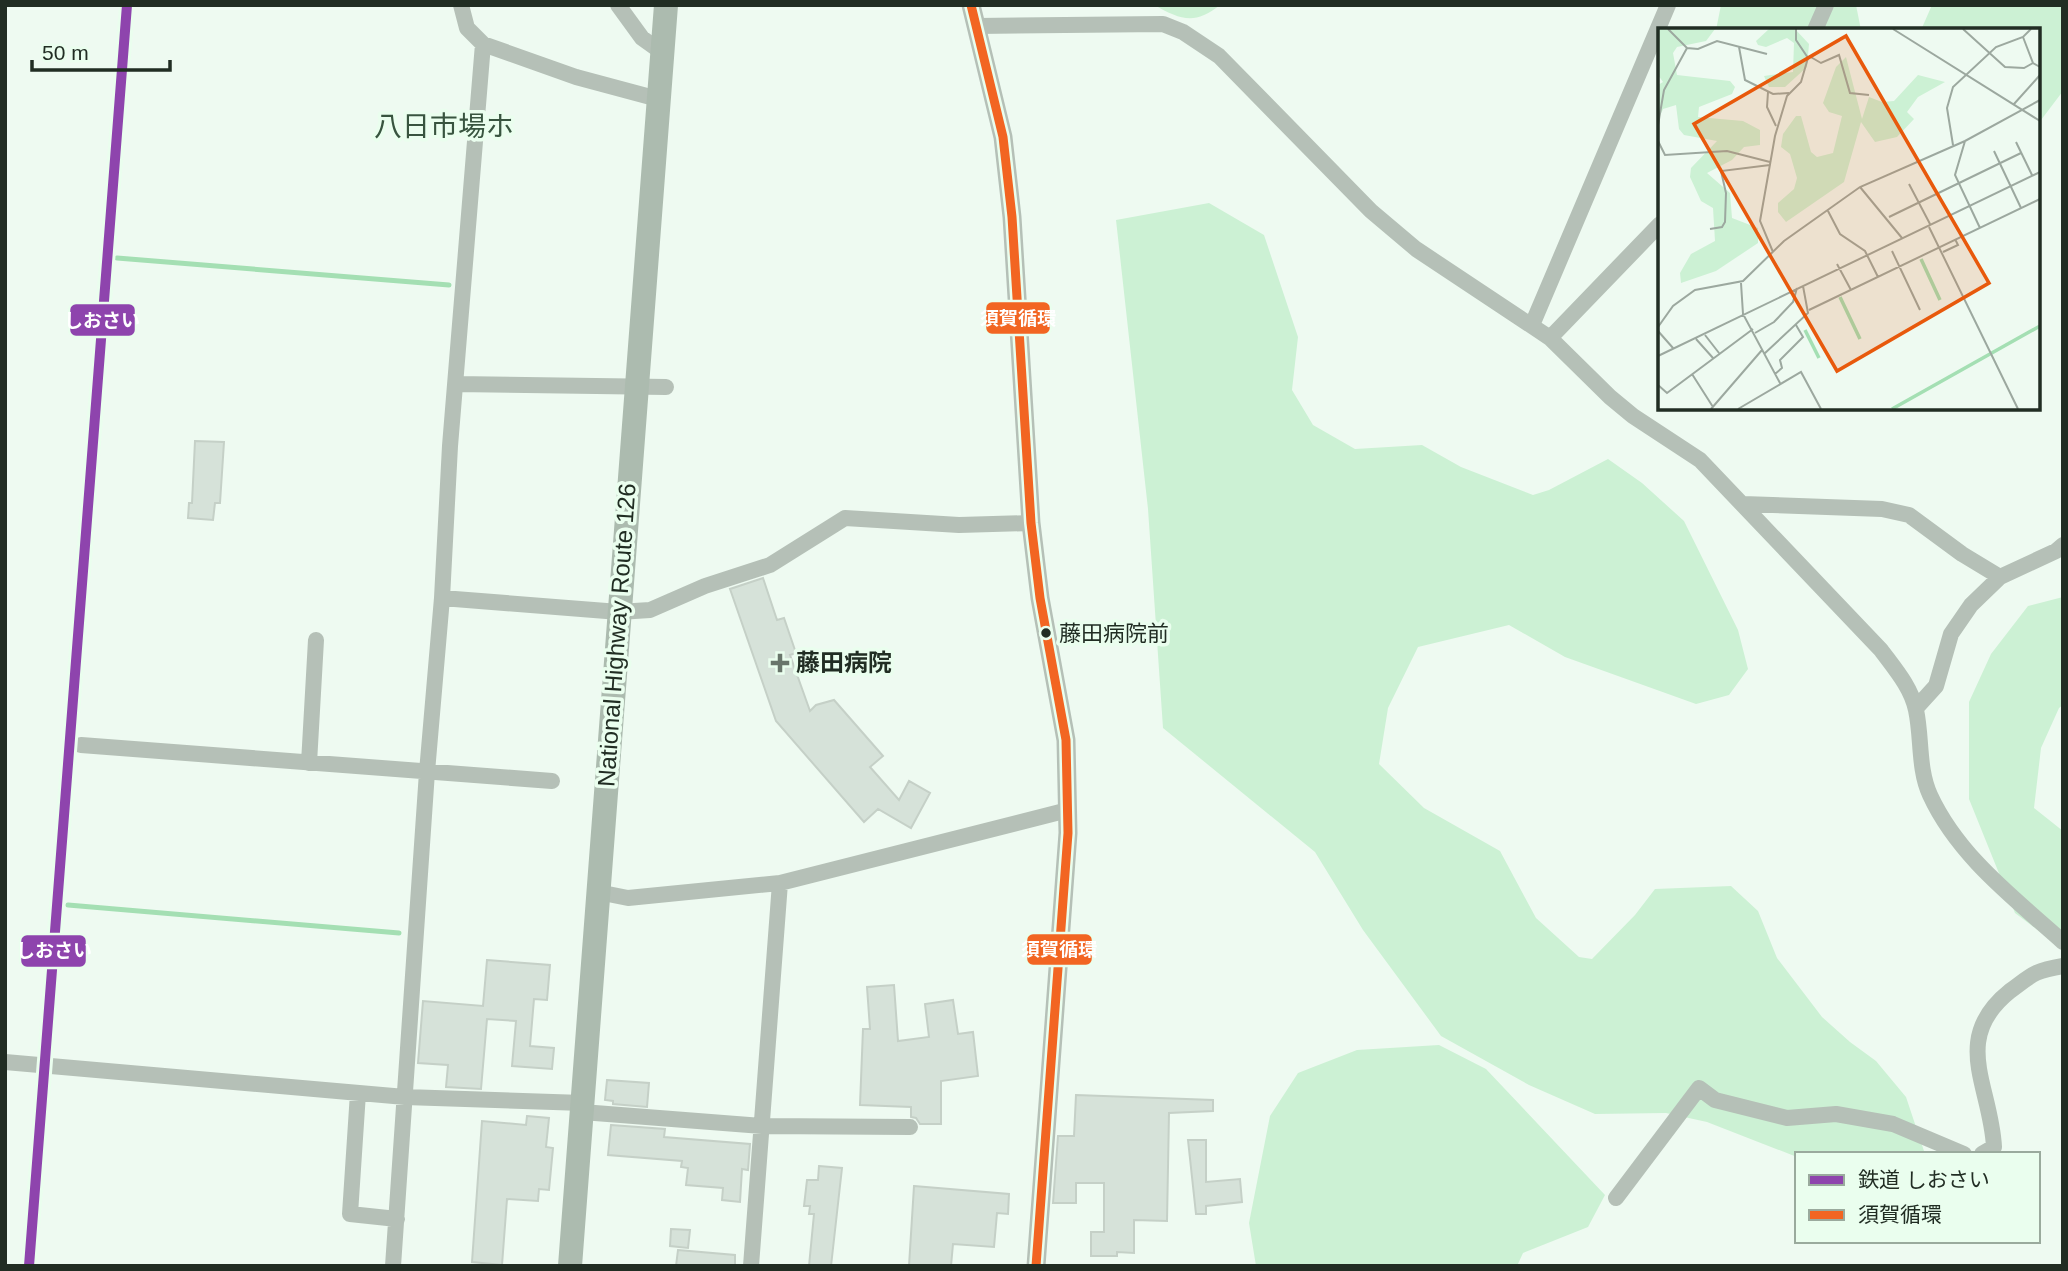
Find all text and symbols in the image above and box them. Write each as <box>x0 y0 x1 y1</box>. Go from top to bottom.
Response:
scale bar <box>32 28 170 72</box>
inset map <box>1658 28 2040 410</box>
text: 50 m <box>42 41 89 64</box>
district label: 八日市場ホ <box>374 111 514 142</box>
line badge: 須賀循環 <box>985 301 1051 335</box>
line badge: しおさい <box>69 303 136 337</box>
text: 須賀循環 <box>980 308 1056 329</box>
text: しおさい <box>64 310 140 331</box>
street label: National Highway Route 126 <box>592 482 641 788</box>
place label: 藤田病院前 <box>1059 621 1169 646</box>
marker: 藤田病院前 <box>1039 626 1053 640</box>
place label: 藤田病院 <box>796 649 892 676</box>
marker: 藤田病院 <box>770 653 790 673</box>
line badge: 須賀循環 <box>1026 933 1093 966</box>
line badge: しおさい <box>20 934 87 968</box>
text: 須賀循環 <box>1021 939 1097 960</box>
text: しおさい <box>16 940 92 961</box>
legend <box>1795 1152 2040 1243</box>
text: 鉄道 しおさい <box>1858 1168 1990 1191</box>
text: 須賀循環 <box>1858 1203 1942 1226</box>

